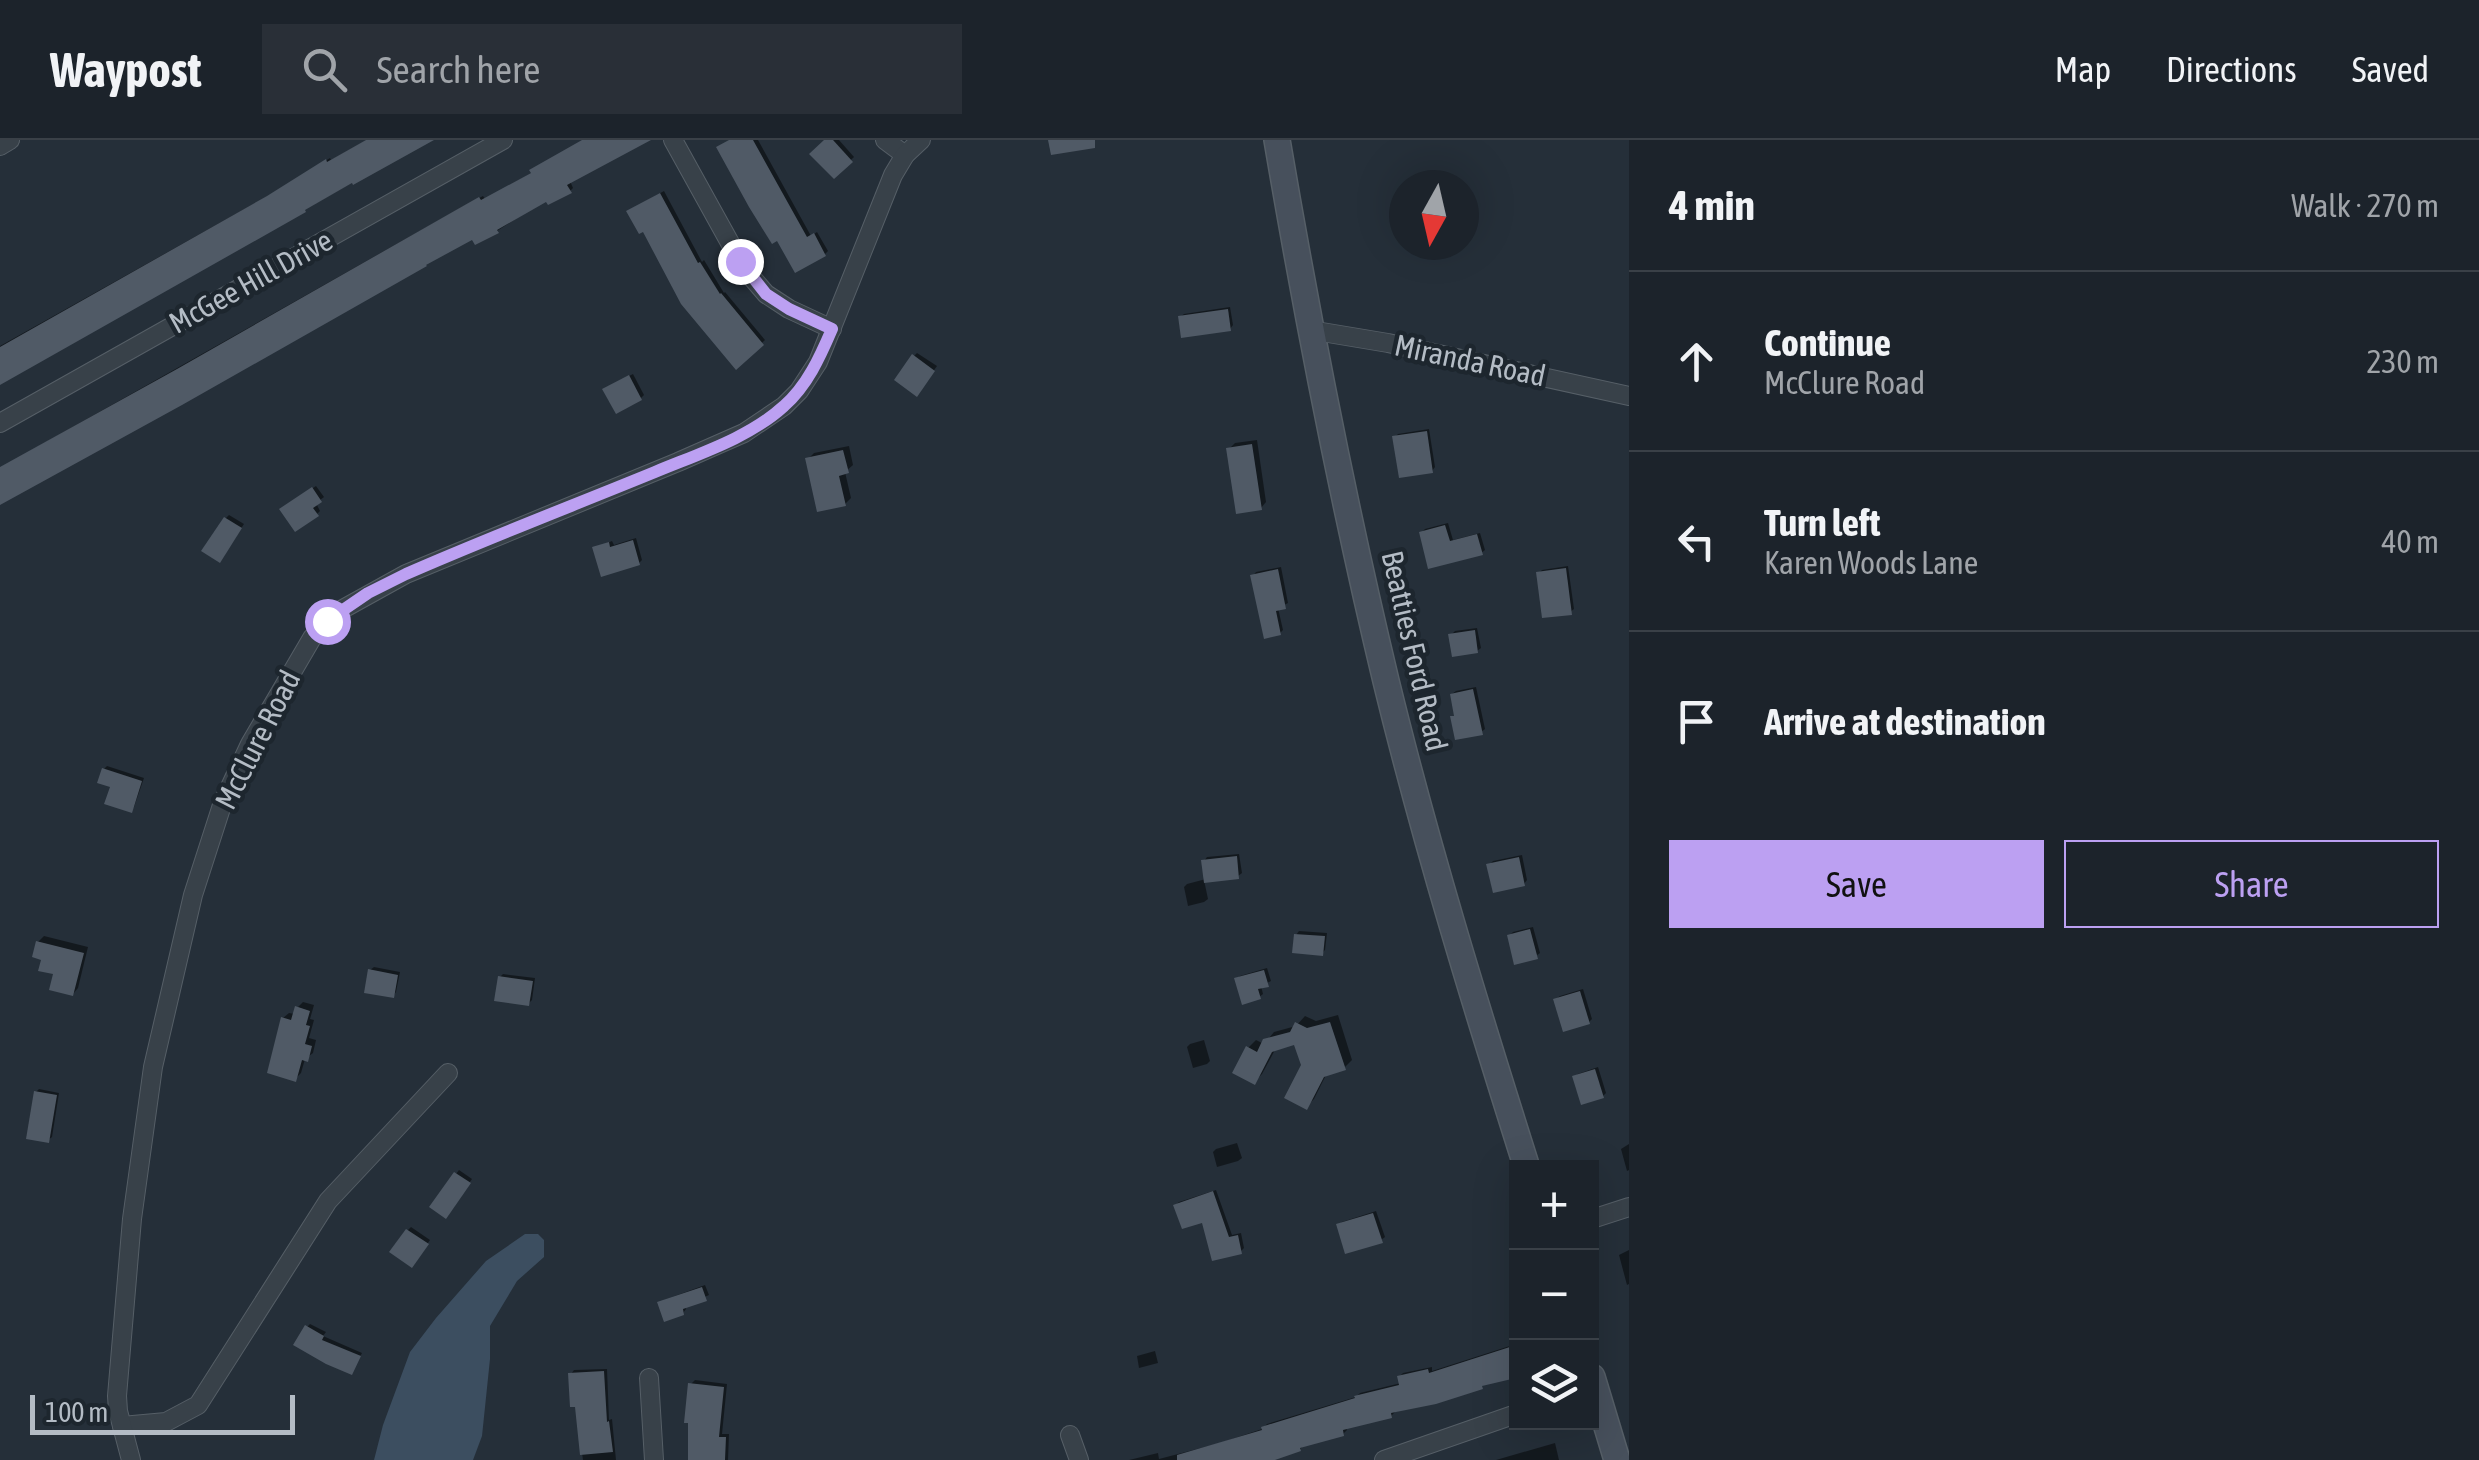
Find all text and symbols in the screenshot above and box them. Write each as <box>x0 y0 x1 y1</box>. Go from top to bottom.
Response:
search box <box>262 24 962 114</box>
text: Waypost <box>50 42 202 97</box>
icon: search <box>297 42 352 97</box>
text: Search here <box>377 48 540 91</box>
text: Map <box>2055 49 2111 89</box>
text: Directions <box>2166 49 2297 89</box>
text: Saved <box>2352 49 2429 89</box>
north arrow <box>1389 170 1479 260</box>
text: 4 min <box>1669 181 1755 229</box>
text: Walk · 270 m <box>2291 187 2439 224</box>
street label: McGee Hill Drive <box>163 222 338 340</box>
route end <box>718 239 764 285</box>
text: Continue <box>1764 321 1891 364</box>
street label: Miranda Road <box>1392 327 1549 393</box>
icon: ahead <box>1669 334 1724 389</box>
text: 230 m <box>2366 343 2439 380</box>
text: McClure Road <box>1764 364 1925 401</box>
text: Turn left <box>1764 501 1880 544</box>
icon: left <box>1669 514 1724 569</box>
text: 40 m <box>2381 523 2439 560</box>
text: Karen Woods Lane <box>1764 544 1978 581</box>
street label: Beatties Ford Road <box>1375 547 1455 754</box>
route start <box>305 599 351 645</box>
street label: McClure Road <box>208 665 307 815</box>
icon: arrive <box>1669 694 1724 749</box>
text: Arrive at destination <box>1764 700 2046 743</box>
button: Save <box>1669 840 2044 928</box>
button: Share <box>2064 840 2439 928</box>
map controls <box>1509 1160 1599 1430</box>
button: + <box>1509 1160 1599 1250</box>
button: − <box>1509 1250 1599 1340</box>
button: layers <box>1509 1340 1599 1430</box>
scale bar <box>30 1390 295 1434</box>
text: 100 m <box>45 1396 108 1428</box>

